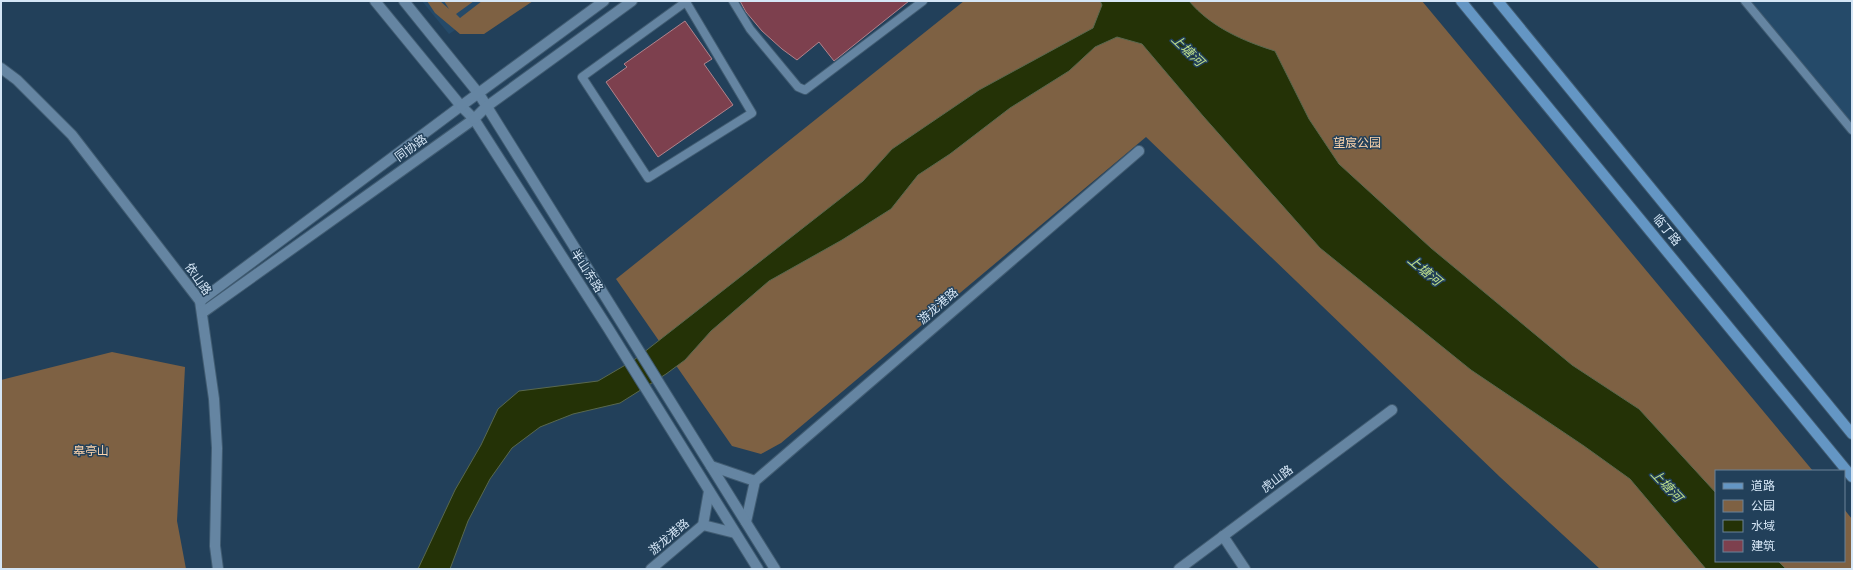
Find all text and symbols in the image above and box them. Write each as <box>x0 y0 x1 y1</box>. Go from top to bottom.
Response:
water label: 上塘河 <box>1168 31 1209 72</box>
street label: 同协路 <box>392 132 430 165</box>
park label: 望宸公园 <box>1333 136 1381 151</box>
street label: 临丁路 <box>1649 212 1684 249</box>
street label: 半山东路 <box>567 247 606 295</box>
water label: 上塘河 <box>1404 252 1447 291</box>
street label: 依山路 <box>181 260 214 298</box>
street label: 游龙港路 <box>915 285 961 328</box>
park label: 皋亭山 <box>73 444 109 459</box>
street label: 虎山路 <box>1258 463 1296 496</box>
water label: 上塘河 <box>1647 466 1687 508</box>
legend <box>1715 470 1845 562</box>
text: 道路 <box>1751 479 1775 494</box>
text: 公园 <box>1751 499 1775 514</box>
street label: 游龙港路 <box>646 516 693 559</box>
text: 水域 <box>1751 519 1775 534</box>
text: 建筑 <box>1751 539 1775 554</box>

